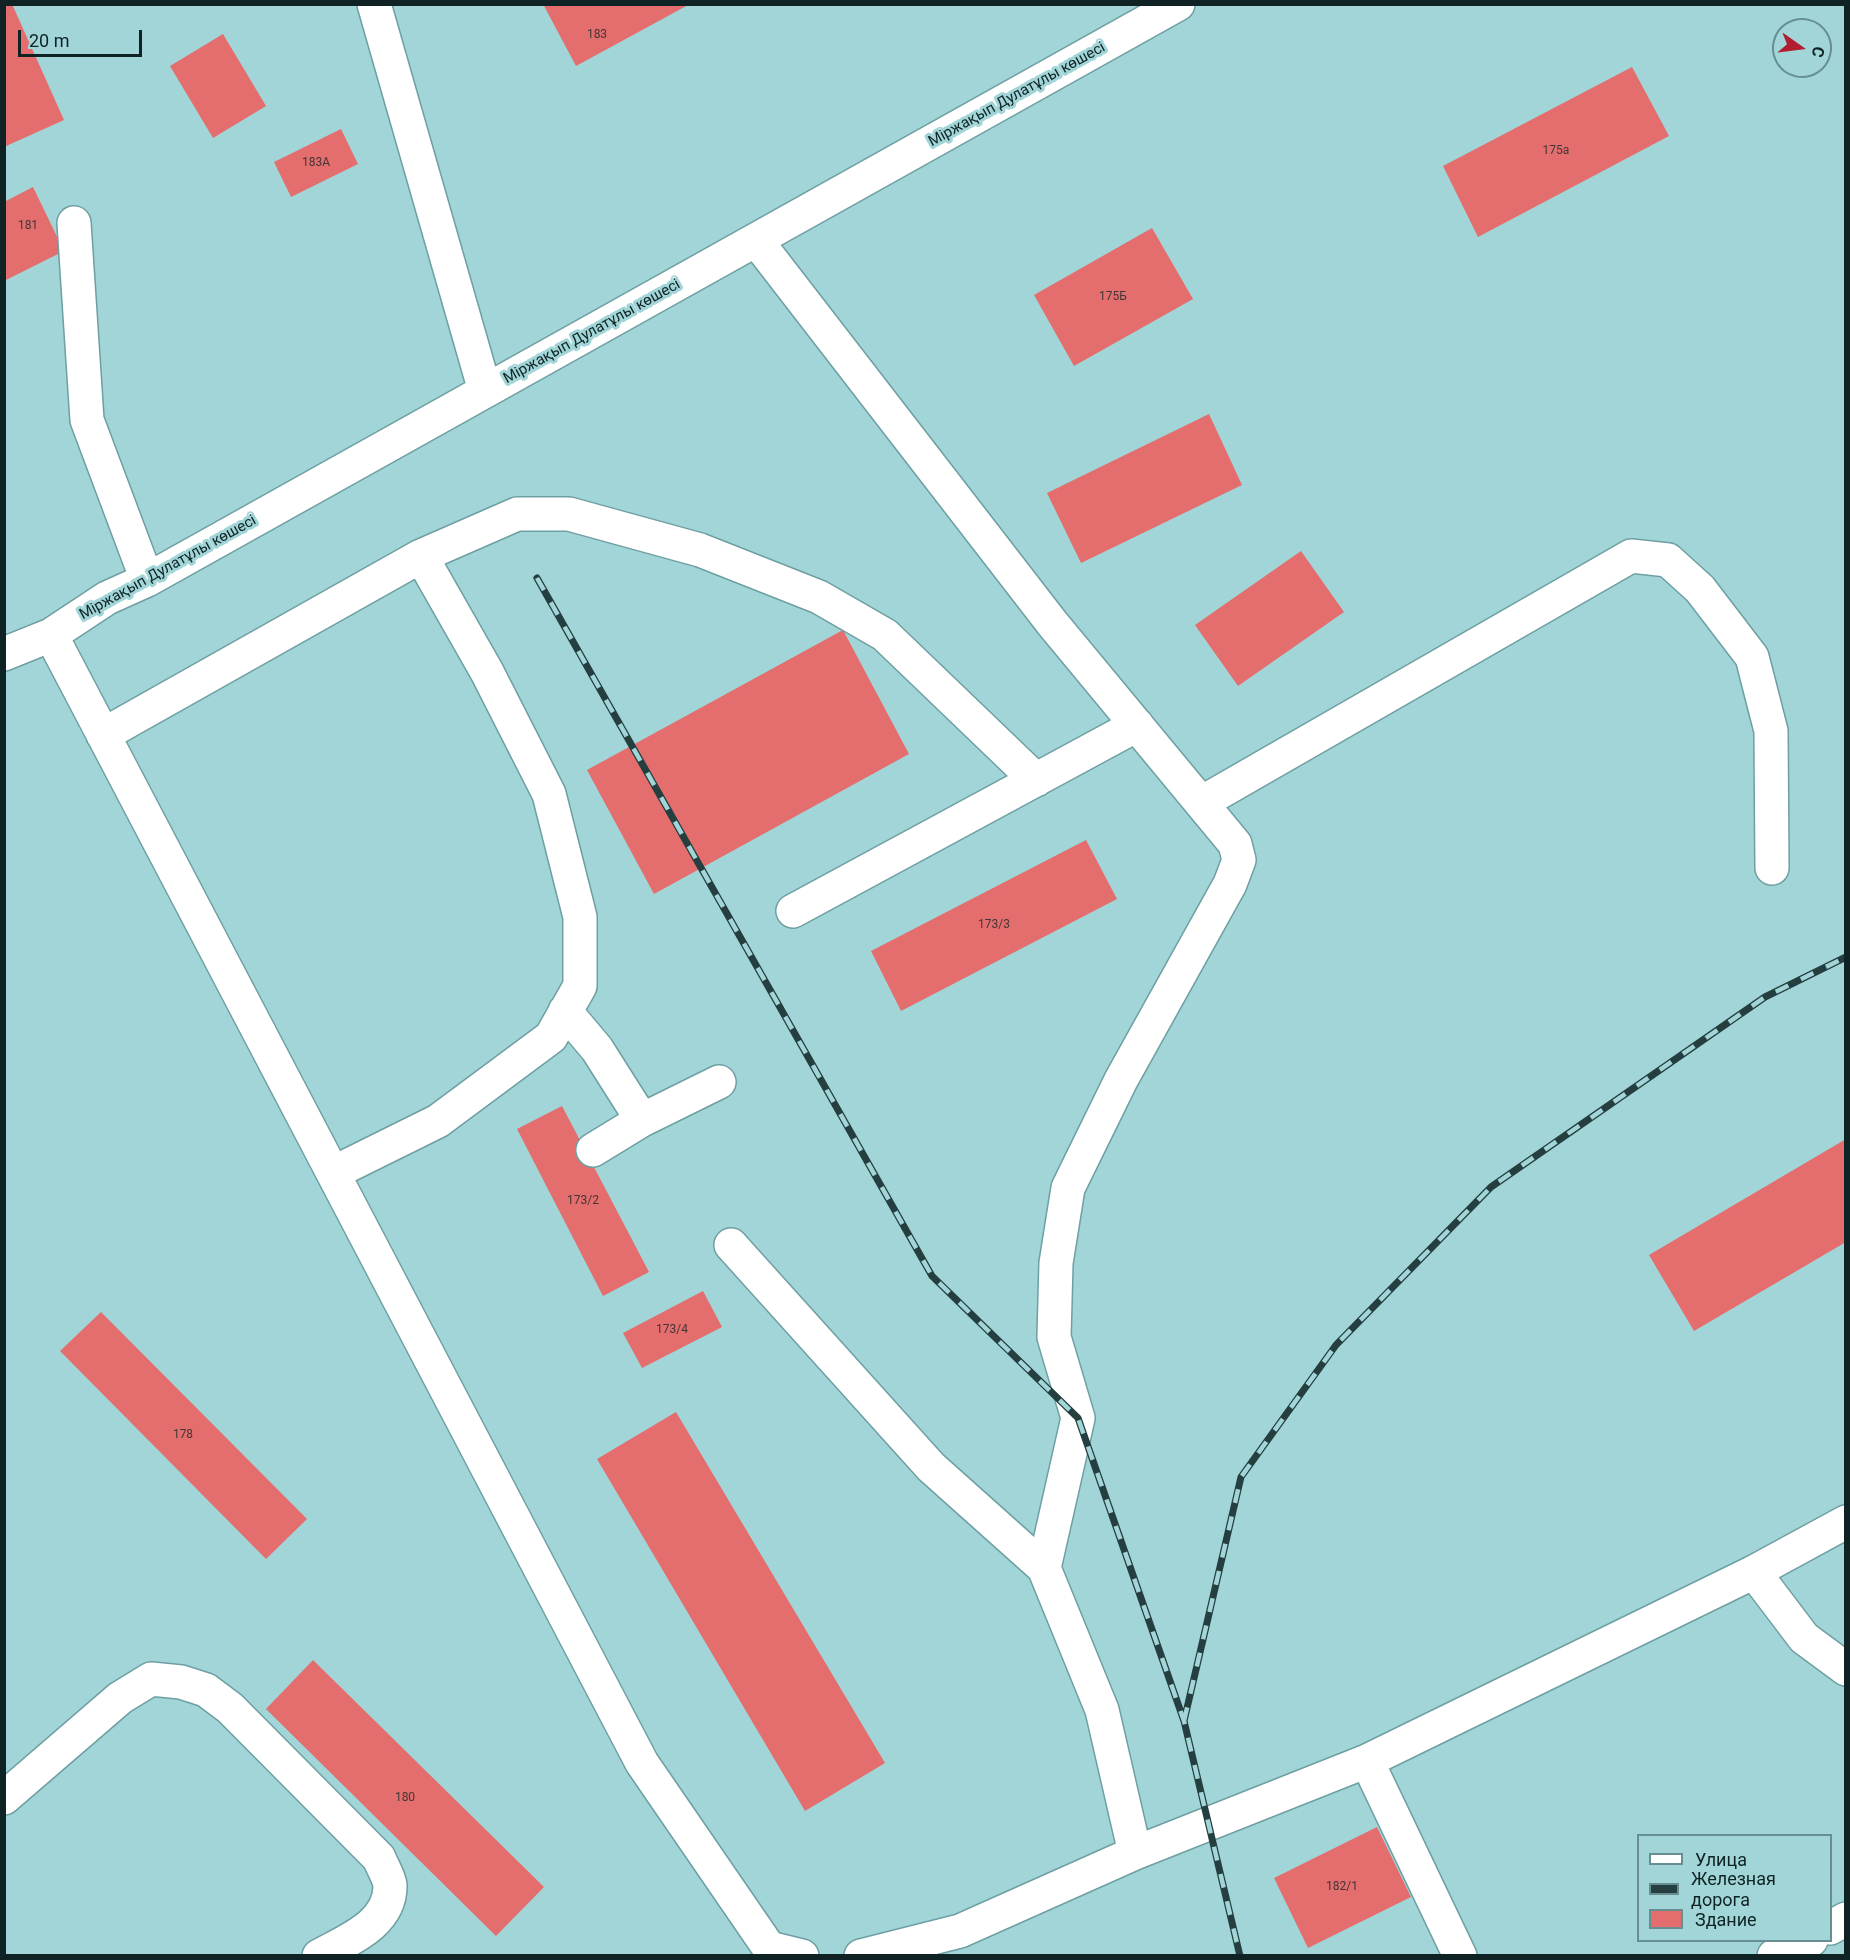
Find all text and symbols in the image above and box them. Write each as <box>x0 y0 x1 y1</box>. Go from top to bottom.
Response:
scale bar <box>21 18 146 56</box>
north arrow <box>1772 18 1832 78</box>
house number: 183 <box>587 28 607 42</box>
text: 20 m <box>29 30 69 51</box>
street label: Міржақып Дулатұлы көшесі <box>926 39 1108 151</box>
text: С <box>1808 45 1828 59</box>
house number: 175а <box>1543 144 1569 158</box>
house number: 183А <box>302 156 330 170</box>
house number: 181 <box>18 219 38 233</box>
street label: Міржақып Дулатұлы көшесі <box>501 276 683 388</box>
house number: 175Б <box>1099 290 1127 304</box>
street label: Міржақып Дулатұлы көшесі <box>77 512 259 624</box>
house number: 173/3 <box>978 918 1010 932</box>
house number: 173/2 <box>567 1194 599 1208</box>
house number: 173/4 <box>656 1323 688 1337</box>
house number: 178 <box>173 1428 193 1442</box>
house number: 180 <box>395 1791 415 1805</box>
legend <box>1637 1834 1832 1942</box>
text: Улица <box>1695 1849 1747 1870</box>
text: Железная дорога <box>1691 1868 1776 1910</box>
house number: 182/1 <box>1326 1880 1358 1894</box>
text: Здание <box>1695 1909 1757 1930</box>

